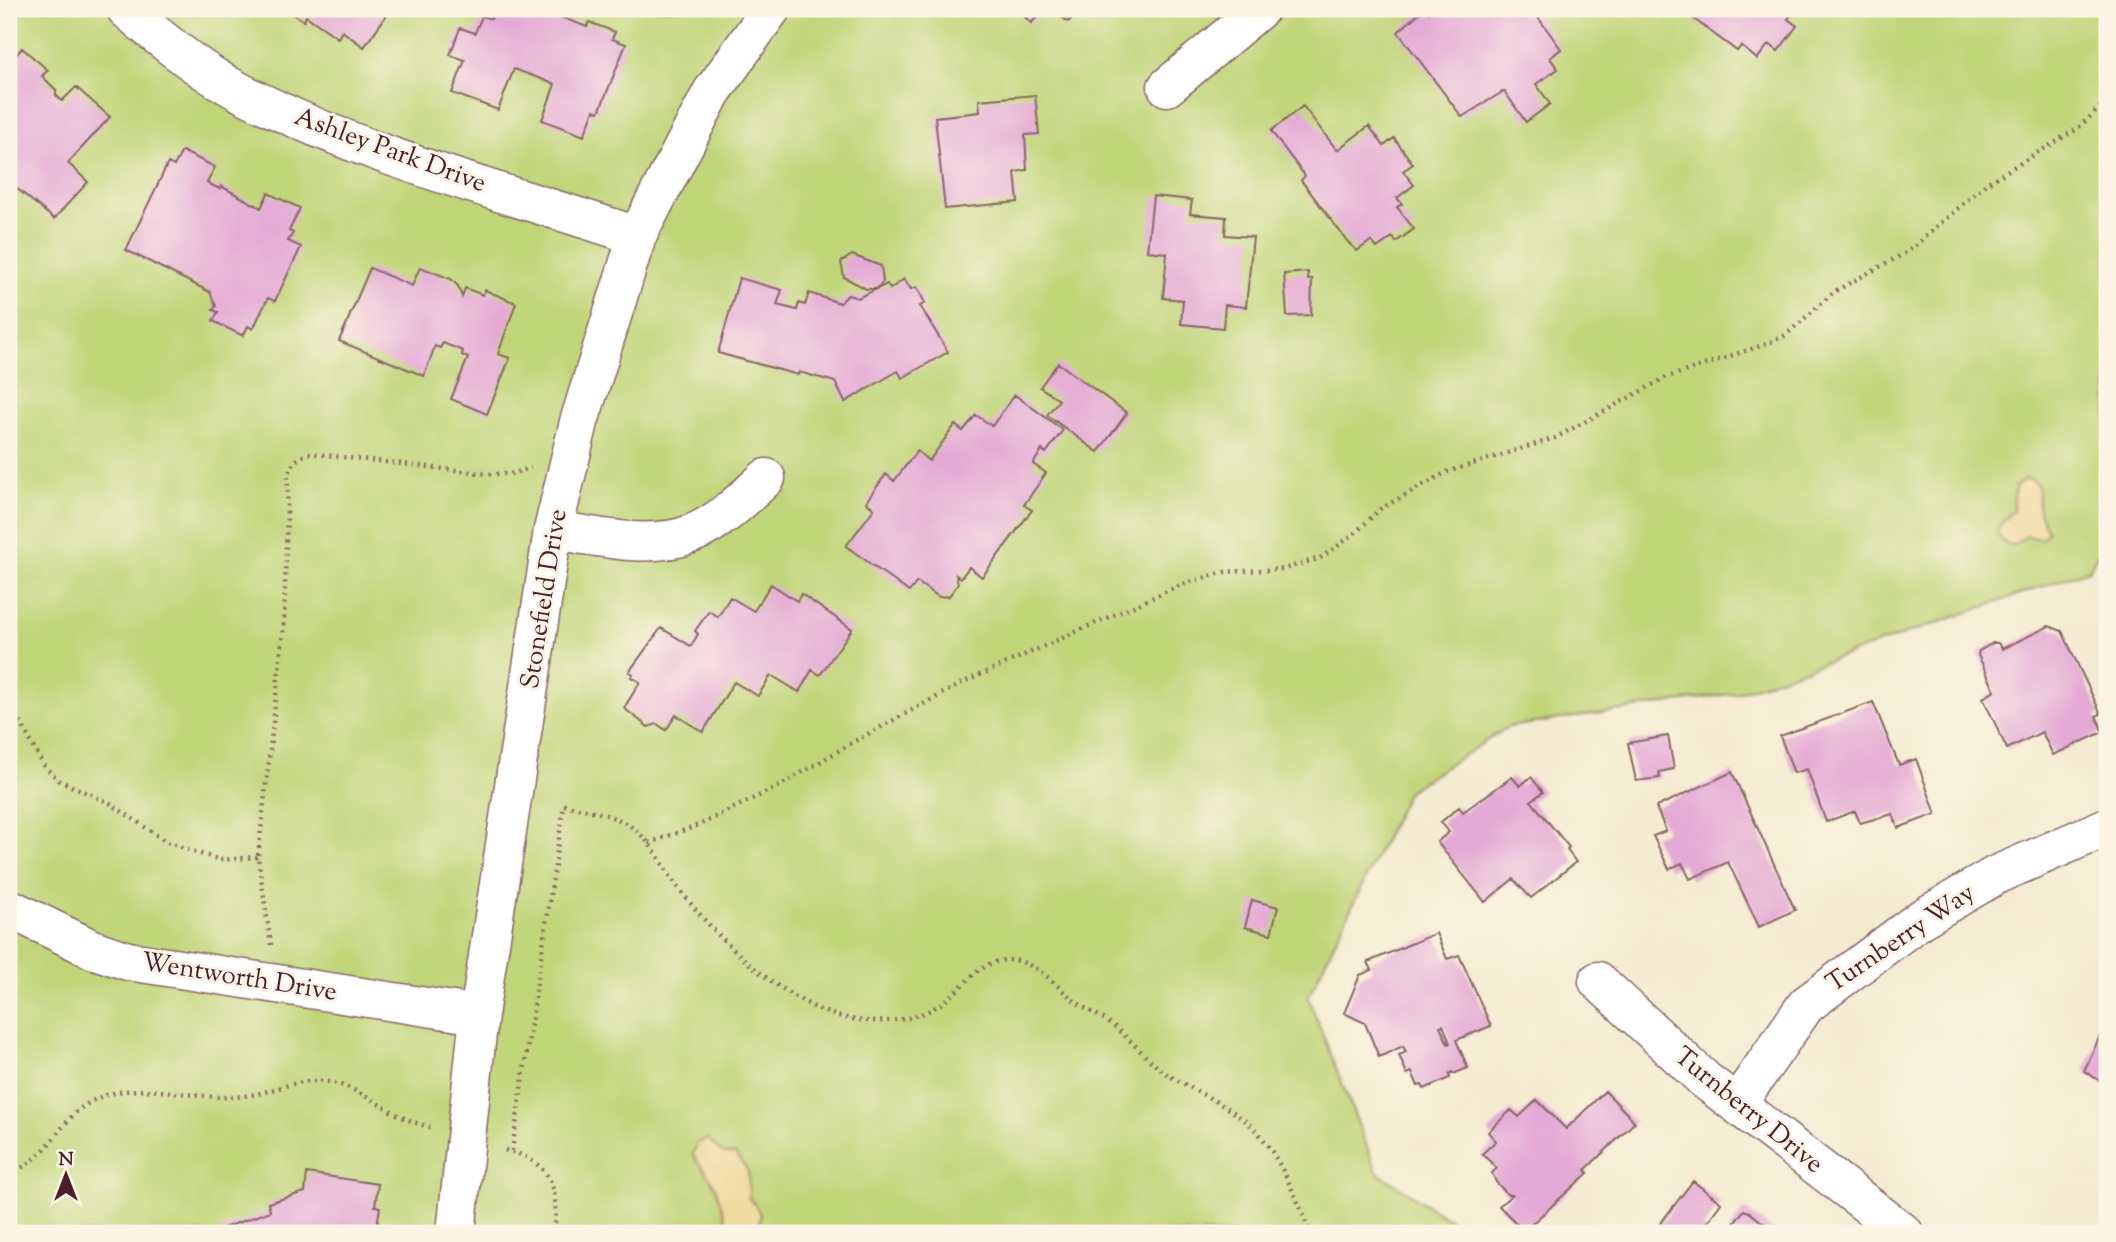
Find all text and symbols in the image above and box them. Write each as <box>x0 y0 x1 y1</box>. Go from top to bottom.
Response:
street label: Ashley Park Drive <box>289 99 491 203</box>
street label: Stonefield Drive <box>513 506 577 692</box>
street label: Turnberry Way <box>1819 876 1983 1002</box>
street label: Wentworth Drive <box>139 944 339 1012</box>
street label: Turnberry Drive <box>1665 1039 1831 1183</box>
north arrow <box>32 1140 102 1210</box>
text: N <box>58 1147 74 1174</box>

